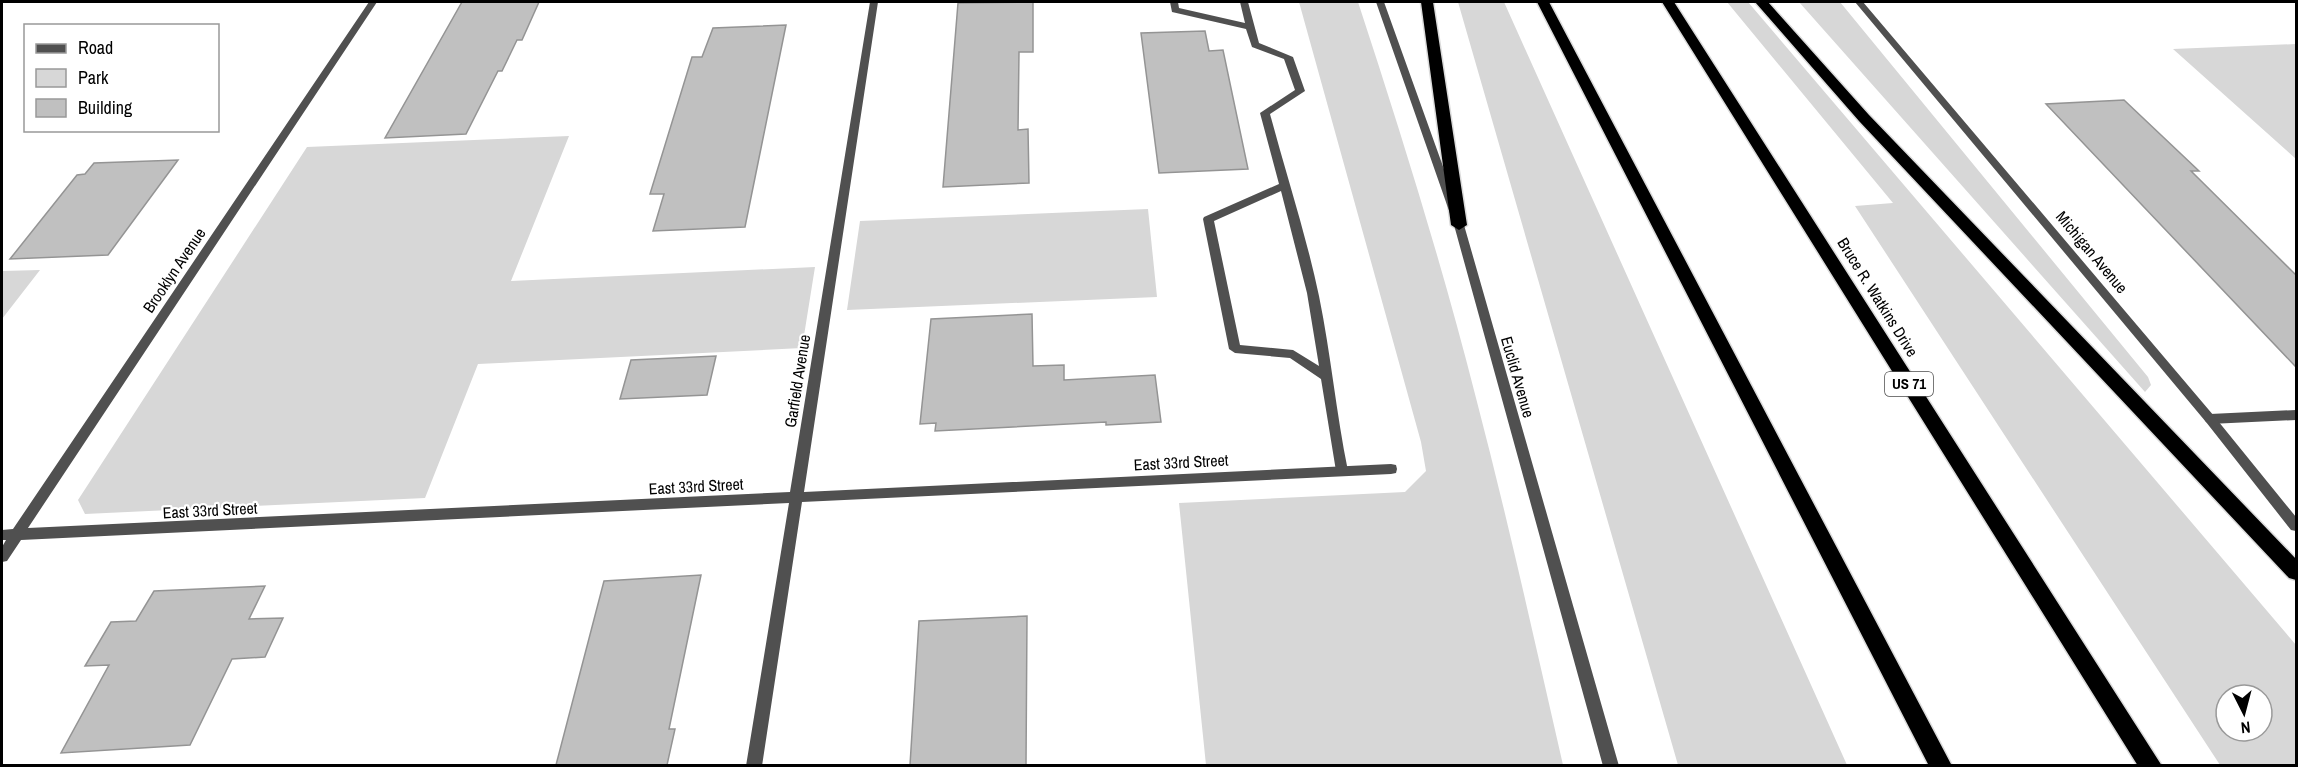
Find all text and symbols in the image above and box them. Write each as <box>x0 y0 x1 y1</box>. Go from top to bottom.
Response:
legend <box>24 24 219 132</box>
text: Road <box>78 35 113 60</box>
text: Park <box>78 65 109 90</box>
text: Building <box>78 95 133 120</box>
street label: Michigan Avenue <box>2051 206 2133 298</box>
street label: Brooklyn Avenue <box>137 223 211 317</box>
street label: Bruce R. Watkins Drive <box>1832 233 1924 361</box>
street label: Garfield Avenue <box>779 333 815 429</box>
street label: Euclid Avenue <box>1496 334 1540 420</box>
road number: US 71 <box>1885 372 1933 396</box>
street label: East 33rd Street <box>1133 449 1229 475</box>
street label: East 33rd Street <box>648 473 744 499</box>
street label: East 33rd Street <box>162 497 258 523</box>
north arrow <box>2214 683 2274 743</box>
text: N <box>2240 716 2251 739</box>

